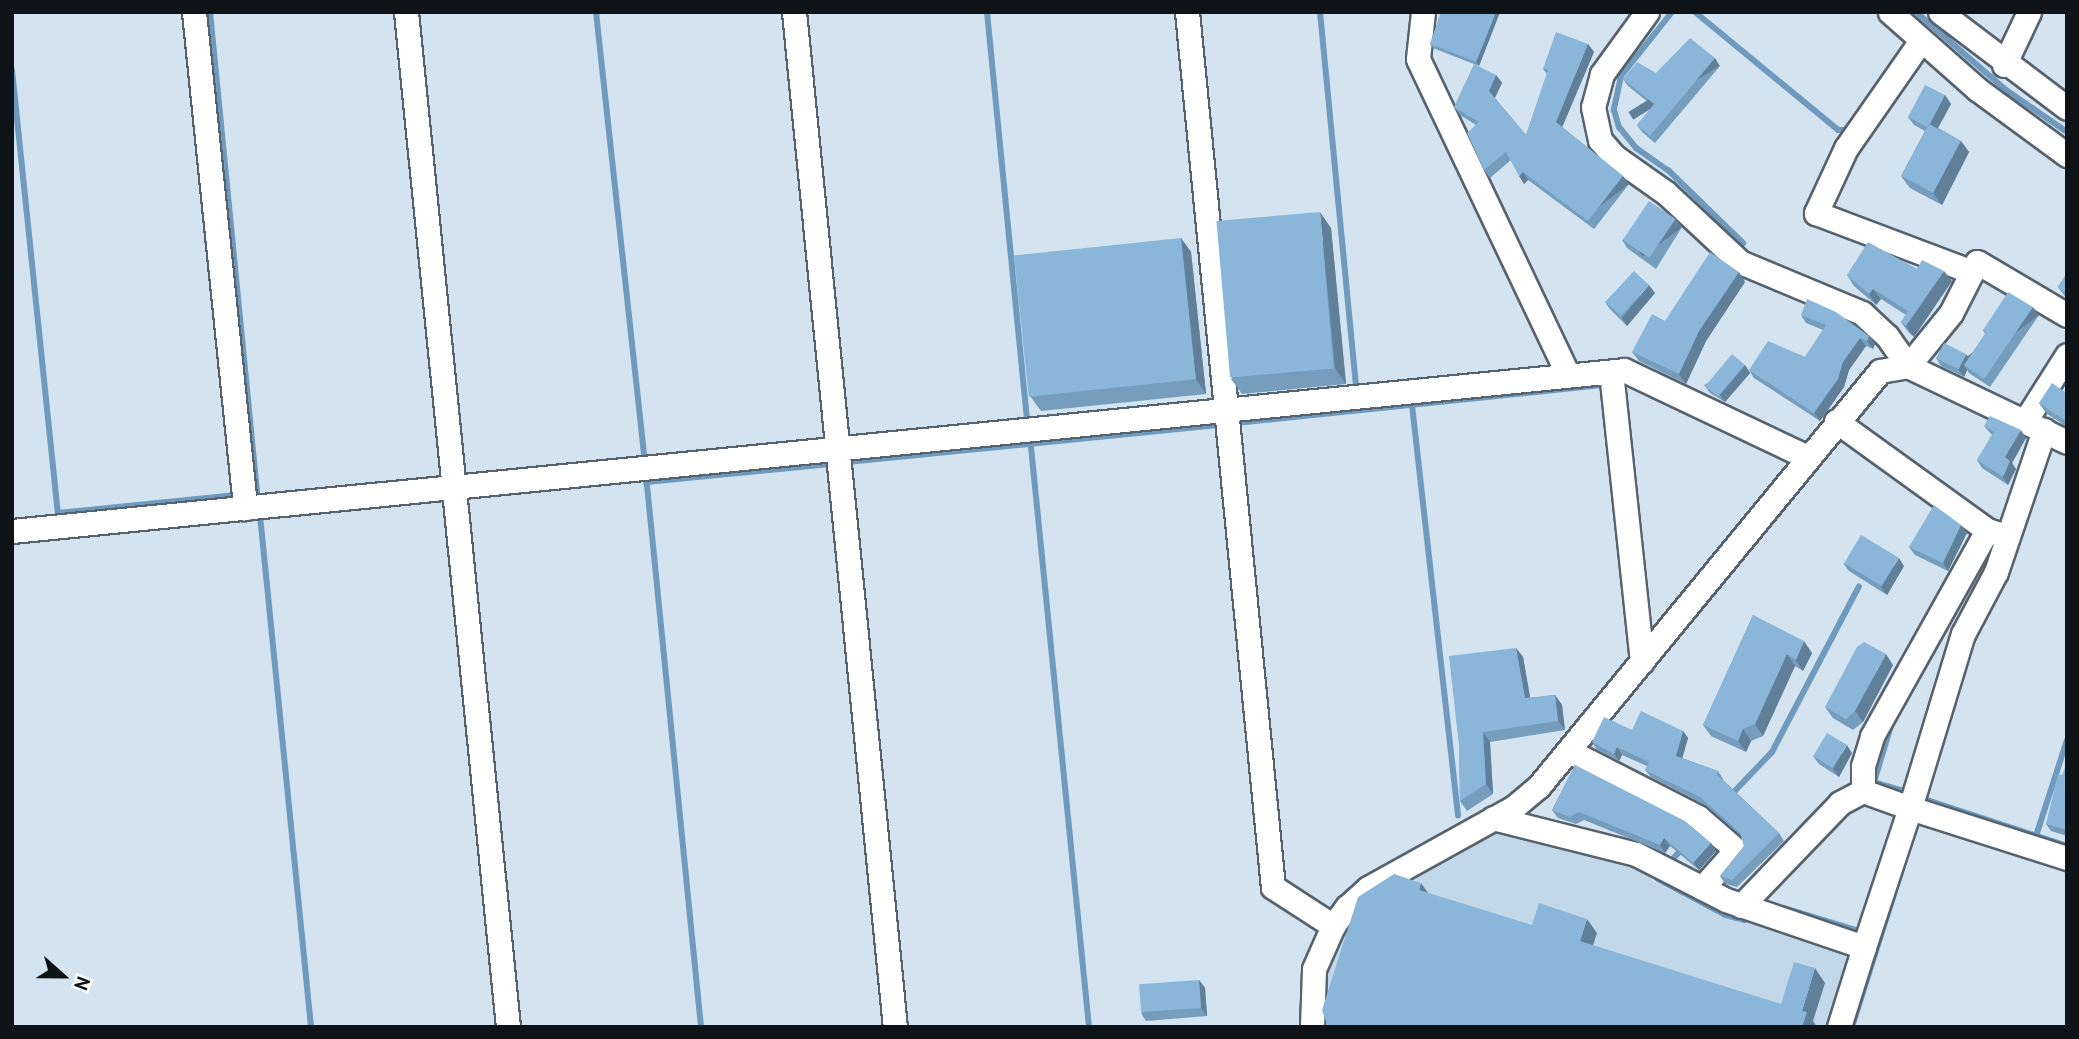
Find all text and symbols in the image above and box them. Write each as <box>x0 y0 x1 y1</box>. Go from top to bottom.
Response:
north arrow <box>28 941 98 1011</box>
text: N <box>69 973 96 994</box>

